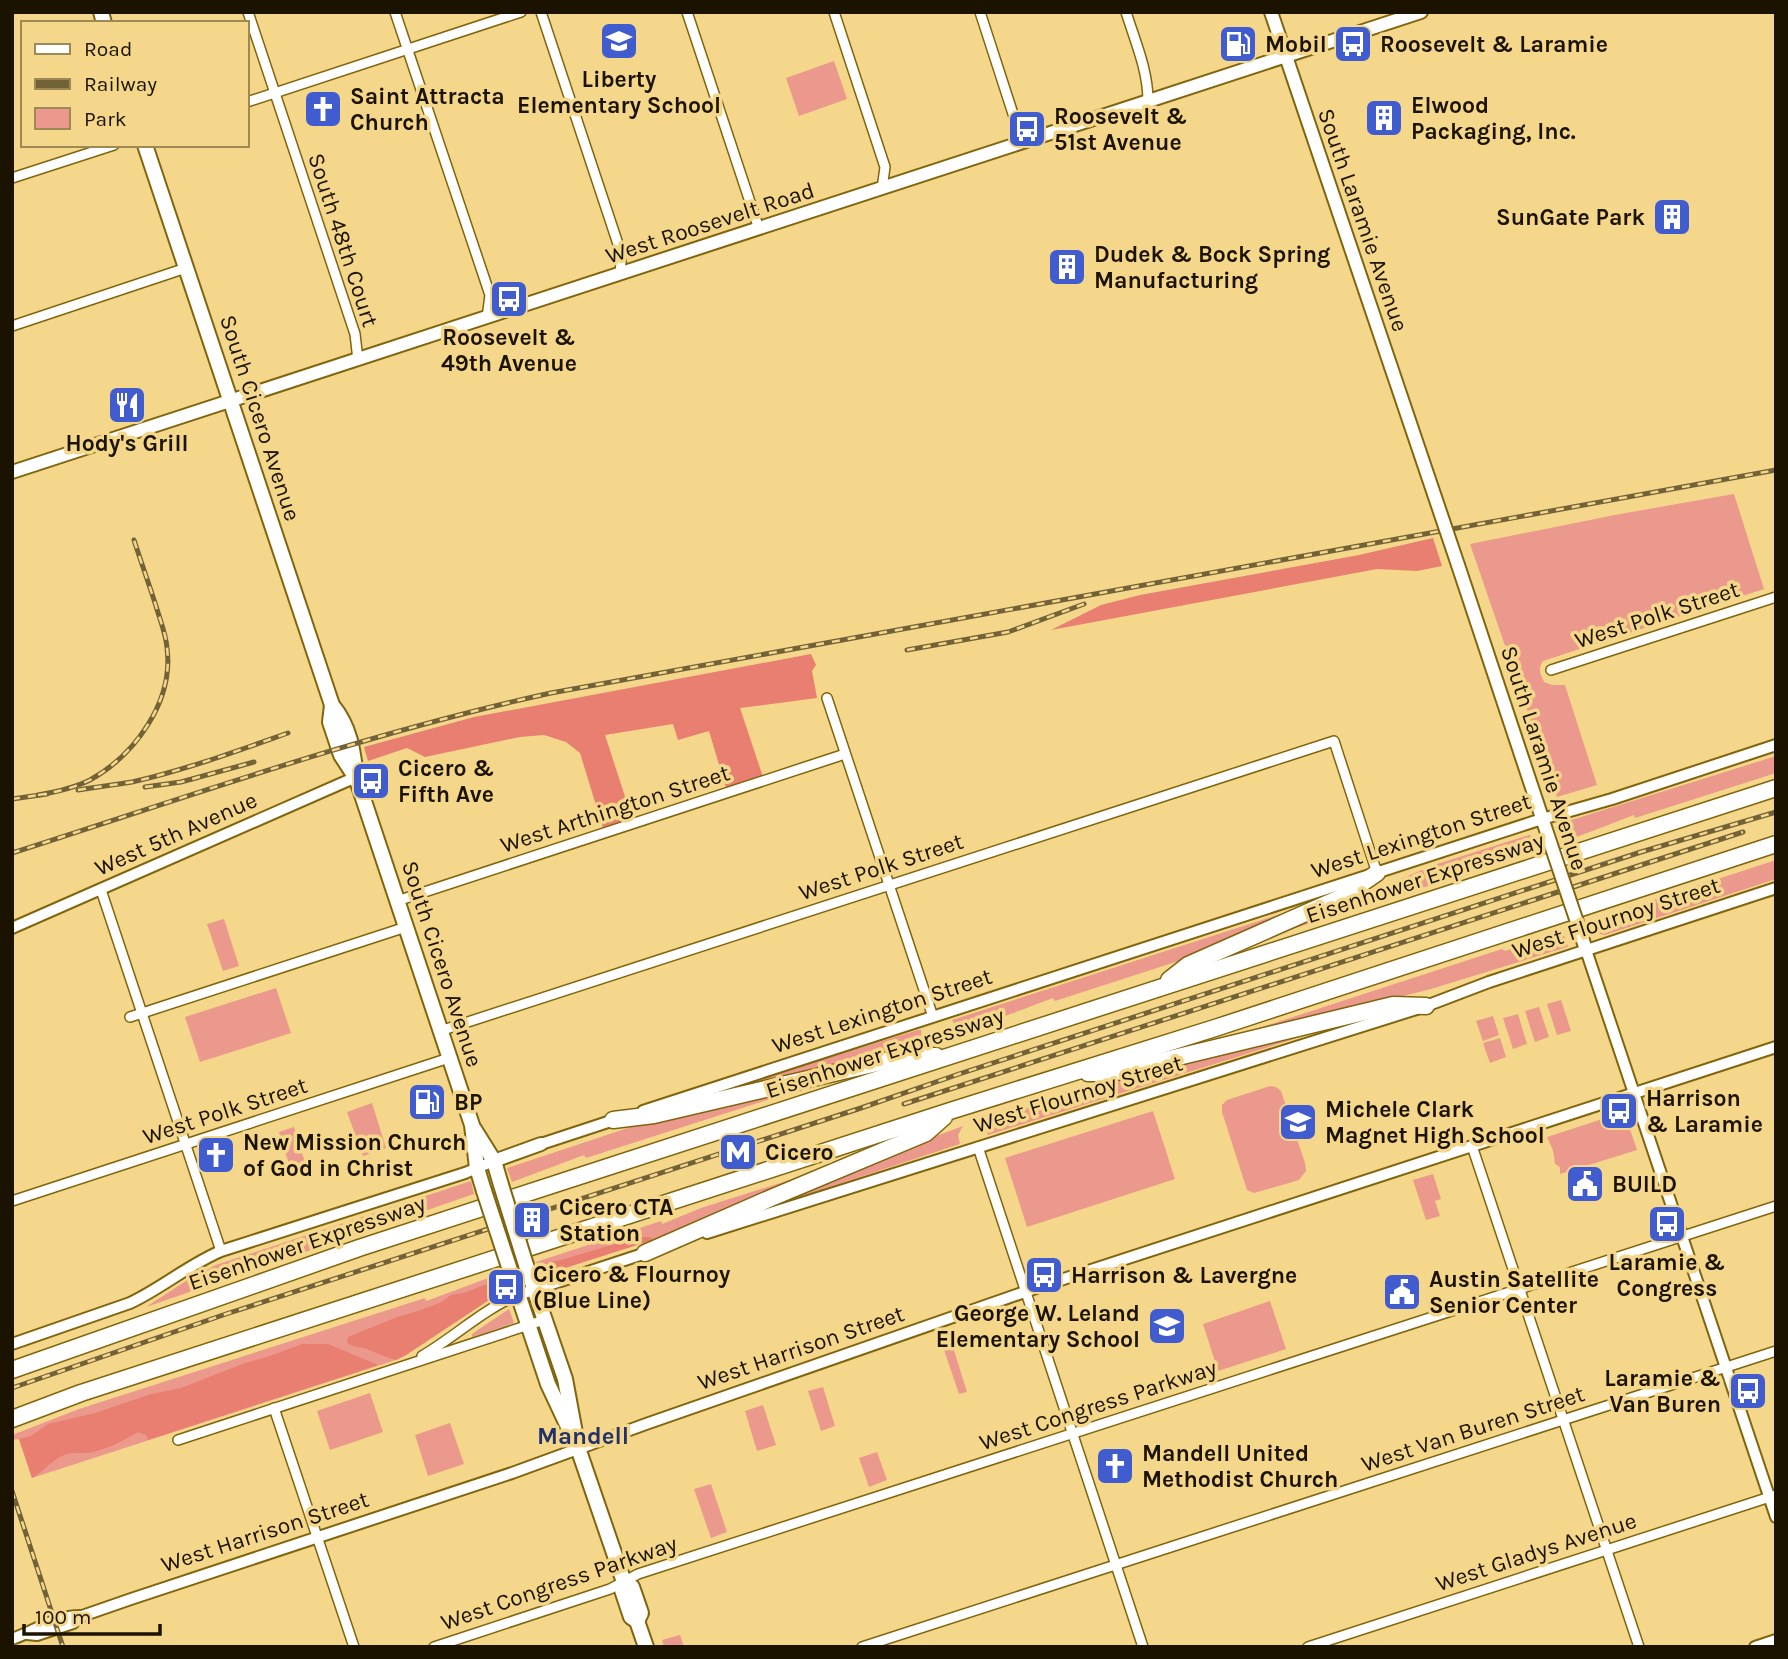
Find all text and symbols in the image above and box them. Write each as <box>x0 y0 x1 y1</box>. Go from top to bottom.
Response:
school or university icon: Liberty Elementary School <box>598 20 640 62</box>
legend <box>21 21 248 147</box>
fuel station icon: Mobil <box>1217 23 1259 65</box>
bus stop icon: Roosevelt & Laramie <box>1332 23 1374 65</box>
place label: Mobil <box>1265 31 1327 58</box>
place label: Roosevelt & Laramie <box>1380 31 1608 58</box>
text: Road <box>84 37 132 61</box>
place label: Liberty Elementary School <box>517 66 721 119</box>
text: Railway <box>84 72 157 96</box>
place label: Saint Attracta Church <box>350 83 505 136</box>
church icon: Saint Attracta Church <box>302 88 344 130</box>
place label: Elwood Packaging, Inc. <box>1411 92 1576 145</box>
building icon: Elwood Packaging, Inc. <box>1363 97 1405 139</box>
place label: Roosevelt & 51st Avenue <box>1054 103 1187 156</box>
street label: South Laramie Avenue <box>1312 105 1414 335</box>
text: Park <box>84 107 127 131</box>
bus stop icon: Roosevelt & 51st Avenue <box>1006 108 1048 150</box>
street label: South 48th Court <box>302 150 384 331</box>
street label: West Roosevelt Road <box>602 177 818 269</box>
building icon: SunGate Park <box>1651 196 1693 238</box>
place label: SunGate Park <box>1496 204 1645 231</box>
place label: Dudek & Bock Spring Manufacturing <box>1094 241 1330 294</box>
building icon: Dudek & Bock Spring Manufacturing <box>1046 246 1088 288</box>
bus stop icon: Roosevelt & 49th Avenue <box>488 278 530 320</box>
street label: South Cicero Avenue <box>214 312 306 524</box>
place label: Roosevelt & 49th Avenue <box>441 324 577 377</box>
restaurant icon: Hody's Grill <box>106 384 148 426</box>
place label: Hody's Grill <box>65 430 189 457</box>
street label: West Polk Street <box>1571 576 1743 654</box>
street label: South Laramie Avenue <box>1495 642 1593 874</box>
place label: Cicero & Fifth Ave <box>398 755 495 808</box>
street label: West Arthington Street <box>497 759 733 859</box>
bus stop icon: Cicero & Fifth Ave <box>350 760 392 802</box>
street label: West 5th Avenue <box>91 786 261 882</box>
street label: West Lexington Street <box>1308 788 1535 884</box>
street label: Eisenhower Expressway <box>1303 827 1548 929</box>
street label: West Polk Street <box>795 828 967 906</box>
street label: South Cicero Avenue <box>396 858 488 1070</box>
street label: West Flournoy Street <box>1509 872 1724 964</box>
street label: West Lexington Street <box>769 963 996 1059</box>
street label: Eisenhower Expressway <box>763 1002 1008 1104</box>
street label: West Flournoy Street <box>970 1049 1186 1139</box>
street label: West Polk Street <box>139 1072 311 1150</box>
fuel station icon: BP <box>406 1081 448 1123</box>
place label: Harrison & Laramie <box>1646 1085 1763 1138</box>
place label: BP <box>454 1089 482 1116</box>
bus stop icon: Harrison & Laramie <box>1598 1090 1640 1132</box>
place label: Michele Clark Magnet High School <box>1325 1096 1545 1149</box>
school or university icon: Michele Clark Magnet High School <box>1277 1101 1319 1143</box>
place label: New Mission Church of God in Christ <box>243 1129 466 1182</box>
metro station icon: Cicero <box>717 1131 759 1173</box>
church icon: New Mission Church of God in Christ <box>195 1134 237 1176</box>
place label: Cicero <box>765 1139 834 1166</box>
public building icon: BUILD <box>1564 1163 1606 1205</box>
place label: BUILD <box>1612 1171 1677 1198</box>
street label: Eisenhower Expressway <box>185 1190 429 1296</box>
place label: Cicero CTA Station <box>559 1194 674 1247</box>
building icon: Cicero CTA Station <box>511 1199 553 1241</box>
bus stop icon: Laramie & Congress <box>1646 1203 1688 1245</box>
place label: Laramie & Congress <box>1609 1249 1725 1302</box>
bus stop icon: Harrison & Lavergne <box>1023 1254 1065 1296</box>
place label: Cicero & Flournoy (Blue Line) <box>533 1261 731 1314</box>
place label: Harrison & Lavergne <box>1071 1262 1297 1289</box>
bus stop icon: Cicero & Flournoy (Blue Line) <box>485 1266 527 1308</box>
place label: Austin Satellite Senior Center <box>1429 1266 1599 1319</box>
public building icon: Austin Satellite Senior Center <box>1381 1271 1423 1313</box>
street label: West Harrison Street <box>694 1300 908 1396</box>
place label: George W. Leland Elementary School <box>936 1300 1140 1353</box>
school or university icon: George W. Leland Elementary School <box>1146 1305 1188 1347</box>
street label: West Congress Parkway <box>976 1354 1220 1456</box>
place label: Laramie & Van Buren <box>1604 1365 1721 1418</box>
bus stop icon: Laramie & Van Buren <box>1727 1370 1769 1412</box>
street label: West Van Buren Street <box>1358 1380 1588 1478</box>
district label: Mandell <box>537 1422 629 1450</box>
place label: Mandell United Methodist Church <box>1142 1440 1338 1493</box>
church icon: Mandell United Methodist Church <box>1094 1445 1136 1487</box>
street label: West Harrison Street <box>158 1486 372 1578</box>
street label: West Gladys Avenue <box>1432 1507 1640 1597</box>
street label: West Congress Parkway <box>437 1530 681 1636</box>
scale bar <box>24 1592 161 1636</box>
text: 100 m <box>35 1605 92 1629</box>

